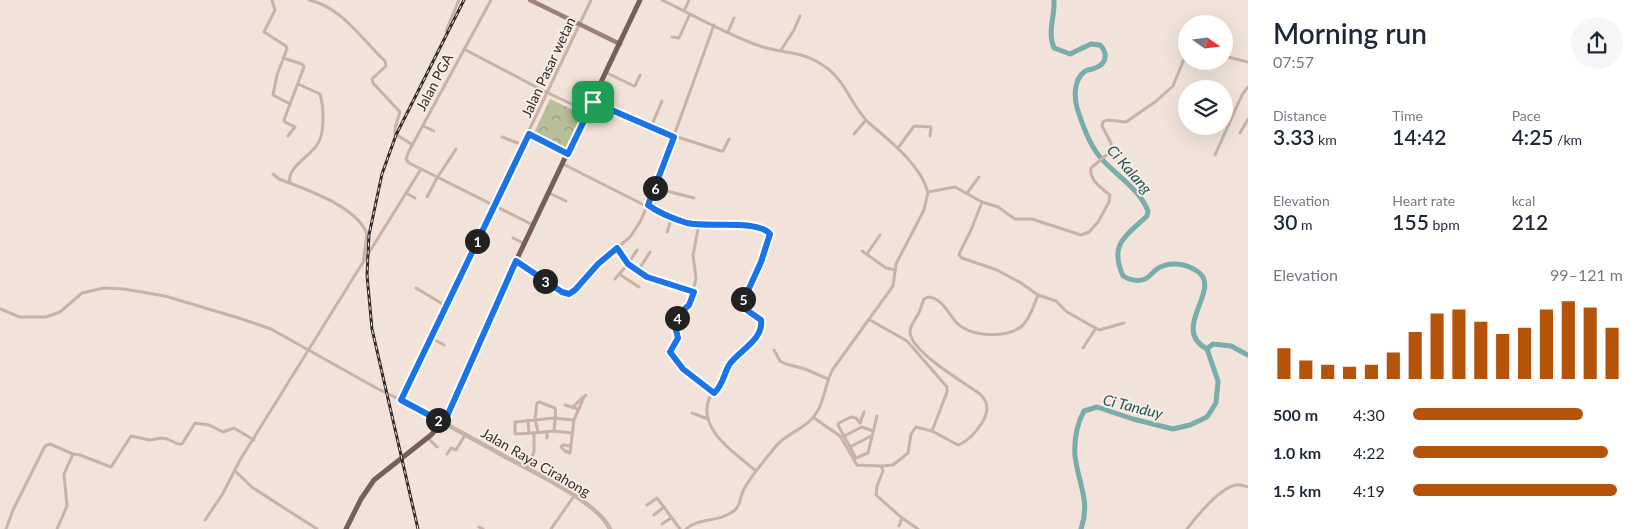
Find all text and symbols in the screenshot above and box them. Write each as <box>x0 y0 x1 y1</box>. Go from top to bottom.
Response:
street label: Jalan Pasar wetan <box>517 14 579 120</box>
north arrow <box>1178 15 1232 70</box>
map controls <box>1178 15 1233 135</box>
text: Morning run <box>1273 16 1427 50</box>
button: share <box>1571 17 1623 69</box>
street label: Jalan PGA <box>412 50 456 113</box>
text: 07:57 <box>1273 52 1314 71</box>
button: layers <box>1178 80 1233 135</box>
pin <box>572 81 614 123</box>
icon: arrive <box>579 88 607 116</box>
text: Distance <box>1273 107 1327 124</box>
text: Time <box>1392 107 1423 124</box>
text: Pace <box>1512 107 1541 124</box>
text: 3.33 <box>1273 124 1315 149</box>
text: 14:42 <box>1392 124 1446 149</box>
text: 4:25 <box>1512 124 1554 149</box>
text: km <box>1315 131 1337 148</box>
text: /km <box>1554 131 1582 148</box>
water label: Ci Kalang <box>1104 141 1157 198</box>
pin: 6 <box>642 176 668 200</box>
text: 6 <box>651 180 660 197</box>
text: Elevation <box>1273 192 1330 209</box>
text: Heart rate <box>1392 192 1455 209</box>
text: kcal <box>1512 192 1535 209</box>
text: 30 <box>1273 209 1297 234</box>
text: 155 <box>1392 209 1429 234</box>
text: 212 <box>1512 209 1548 234</box>
text: m <box>1297 216 1312 233</box>
text: bpm <box>1429 216 1460 233</box>
pin: 1 <box>464 228 490 254</box>
text: 1 <box>473 233 482 250</box>
text: Elevation <box>1273 265 1338 284</box>
text: 99–121 m <box>1550 265 1623 284</box>
pin: 3 <box>532 268 558 294</box>
text: 3 <box>541 273 550 290</box>
pin: 5 <box>730 286 756 312</box>
text: 5 <box>739 291 748 308</box>
pin: 4 <box>664 306 690 330</box>
text: 4 <box>673 310 682 327</box>
water label: Ci Tanduy <box>1101 390 1166 422</box>
text: 500 m <box>1273 405 1318 424</box>
text: 4:30 <box>1353 405 1385 424</box>
pin: 2 <box>426 408 450 432</box>
text: 2 <box>434 412 443 429</box>
street label: Jalan Raya Cirahong <box>479 424 593 500</box>
text: 1.0 km <box>1273 443 1321 462</box>
text: 4:22 <box>1353 443 1385 462</box>
text: 1.5 km <box>1273 481 1321 500</box>
text: 4:19 <box>1353 481 1385 500</box>

